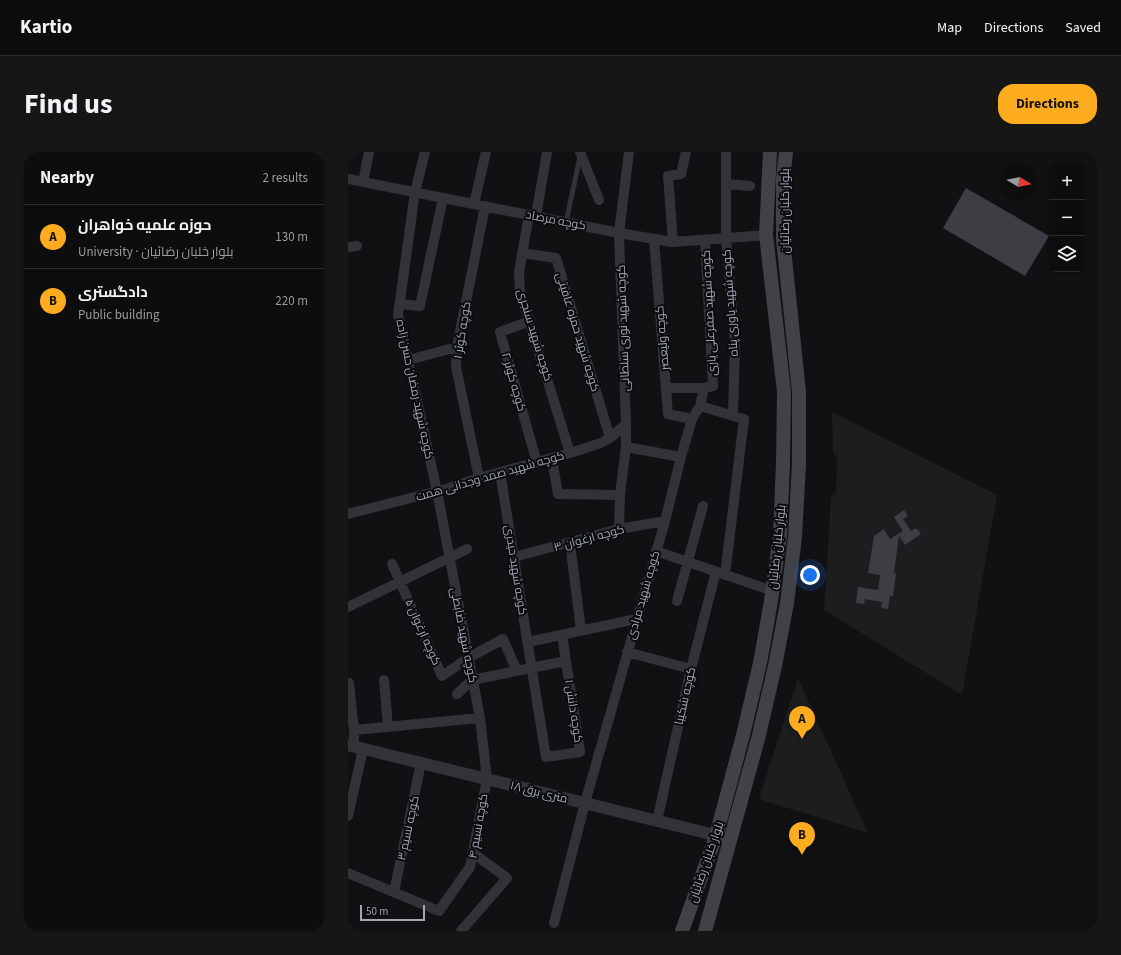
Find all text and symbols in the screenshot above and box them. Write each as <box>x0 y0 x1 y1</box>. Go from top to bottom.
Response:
text: Kartio <box>20 14 72 41</box>
text: Map <box>937 18 962 38</box>
text: Directions <box>984 18 1043 38</box>
text: Saved <box>1065 18 1101 38</box>
text: Find us <box>24 84 112 124</box>
button: Directions <box>998 84 1097 124</box>
north arrow <box>1001 164 1037 200</box>
map controls <box>1049 164 1085 272</box>
button: + <box>1049 164 1085 200</box>
text: Nearby <box>40 166 94 190</box>
street label: بلوار خلبان رضائیان <box>777 168 794 254</box>
text: 2 results <box>263 169 308 187</box>
button: − <box>1049 200 1085 236</box>
street label: کوچه مرصاد <box>524 206 587 235</box>
text: حوزه علمیه خواهران <box>78 215 211 236</box>
text: A <box>49 228 57 246</box>
text: 130 m <box>275 228 308 246</box>
button: layers <box>1049 236 1085 272</box>
text: University · بلوار خلبان رضائیان <box>78 243 234 261</box>
street label: کوچه شهید یاوری پناه <box>718 249 743 357</box>
street label: کوچه شهید صفرعلی یاری <box>698 250 721 376</box>
street label: کوچه شهید نوری سلطانی <box>613 264 634 392</box>
street label: کوچه شهید حمزه عافیتی <box>551 270 604 394</box>
text: دادگستری <box>78 282 148 303</box>
street label: کوچه شهید سنجری <box>512 287 557 383</box>
text: B <box>49 292 57 310</box>
text: 220 m <box>275 292 308 310</box>
street label: کوچه کوثر ۱ <box>450 300 475 360</box>
street label: کوچه ولیعصر <box>651 305 674 372</box>
text: Public building <box>78 306 160 324</box>
street label: کوچه شهید رمضان حسن زاده <box>391 318 438 461</box>
street label: کوچه کوثر ۲ <box>497 351 530 414</box>
street label: کوچه شهید صمد وجدانی همت <box>414 447 566 506</box>
street label: بلوار خلبان رضائیان <box>765 504 790 590</box>
street label: کوچه ارغوان ۳ <box>552 521 626 556</box>
street label: کوچه شهید حیدری <box>500 524 531 616</box>
street label: کوچه شهید مرادی <box>623 549 664 642</box>
your location <box>800 565 820 585</box>
street label: کوچه شهید ضابطی <box>446 586 481 684</box>
street label: کوچه ارغوان ۵ <box>400 596 445 668</box>
street label: کوچه شکیبا <box>671 666 700 727</box>
street label: کوچه دانش ۱ <box>560 678 587 744</box>
pin: A <box>789 706 815 739</box>
street label: ۱۸ متری برق <box>508 777 569 808</box>
street label: کوچه نسیم ۴ <box>464 792 493 860</box>
street label: کوچه نسیم ۳ <box>393 794 424 862</box>
street label: بلوار خلبان رضائیان <box>685 819 728 905</box>
pin: B <box>789 822 815 855</box>
scale bar <box>360 903 425 922</box>
text: 50 m <box>366 904 388 919</box>

